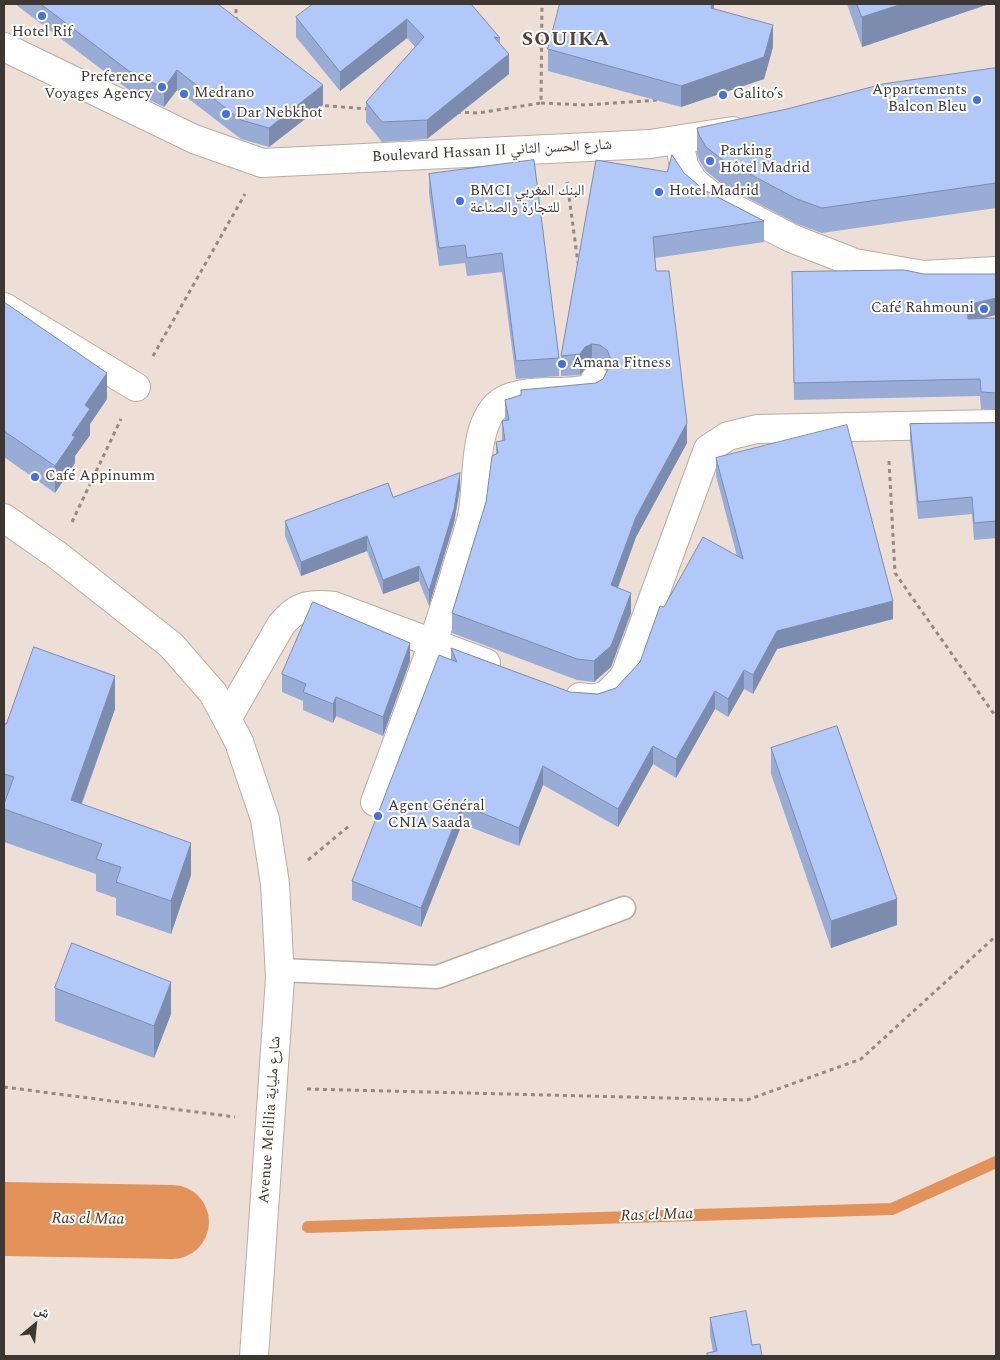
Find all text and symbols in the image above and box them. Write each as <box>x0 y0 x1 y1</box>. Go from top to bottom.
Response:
marker: Hotel Rif <box>36 10 48 22</box>
place label: Hotel Rif <box>12 24 72 42</box>
district label: SOUIKA <box>521 29 611 53</box>
place label: Preference Voyages Agency <box>44 69 152 104</box>
marker: Preference Voyages Agency <box>156 81 168 93</box>
place label: Appartements Balcon Bleu <box>872 82 967 117</box>
place label: Medrano <box>194 85 254 103</box>
place label: Galito’s <box>733 86 783 104</box>
marker: Medrano <box>178 88 190 100</box>
marker: Galito’s <box>717 89 729 101</box>
marker: Appartements Balcon Bleu <box>971 94 983 106</box>
place label: Dar Nebkhot <box>236 105 323 123</box>
marker: Dar Nebkhot <box>220 108 232 120</box>
street label: Boulevard Hassan II شارع الحسن الثاني <box>372 137 612 167</box>
place label: Parking Hôtel Madrid <box>720 143 810 178</box>
marker: Parking Hôtel Madrid <box>704 155 716 167</box>
place label: BMCI البنك المغربي للتجارة والصناعة <box>470 183 585 218</box>
place label: Hotel Madrid <box>669 183 759 201</box>
marker: Hotel Madrid <box>653 186 665 198</box>
marker: BMCI البنك المغربي للتجارة والصناعة <box>454 195 466 207</box>
place label: Café Rahmouni <box>871 300 974 318</box>
marker: Café Rahmouni <box>978 303 990 315</box>
place label: Amana Fitness <box>572 355 671 373</box>
marker: Amana Fitness <box>556 358 568 370</box>
place label: Café Appinumm <box>45 468 155 486</box>
marker: Café Appinumm <box>29 471 41 483</box>
place label: Agent Général CNIA Saada <box>388 798 485 833</box>
marker: Agent Général CNIA Saada <box>372 810 384 822</box>
street label: Avenue Melilia شارع ملياية <box>256 1036 286 1204</box>
water label: Ras el Maa <box>620 1205 694 1227</box>
water label: Ras el Maa <box>51 1210 125 1230</box>
text: ش <box>31 1299 54 1324</box>
north arrow <box>10 1300 60 1350</box>

